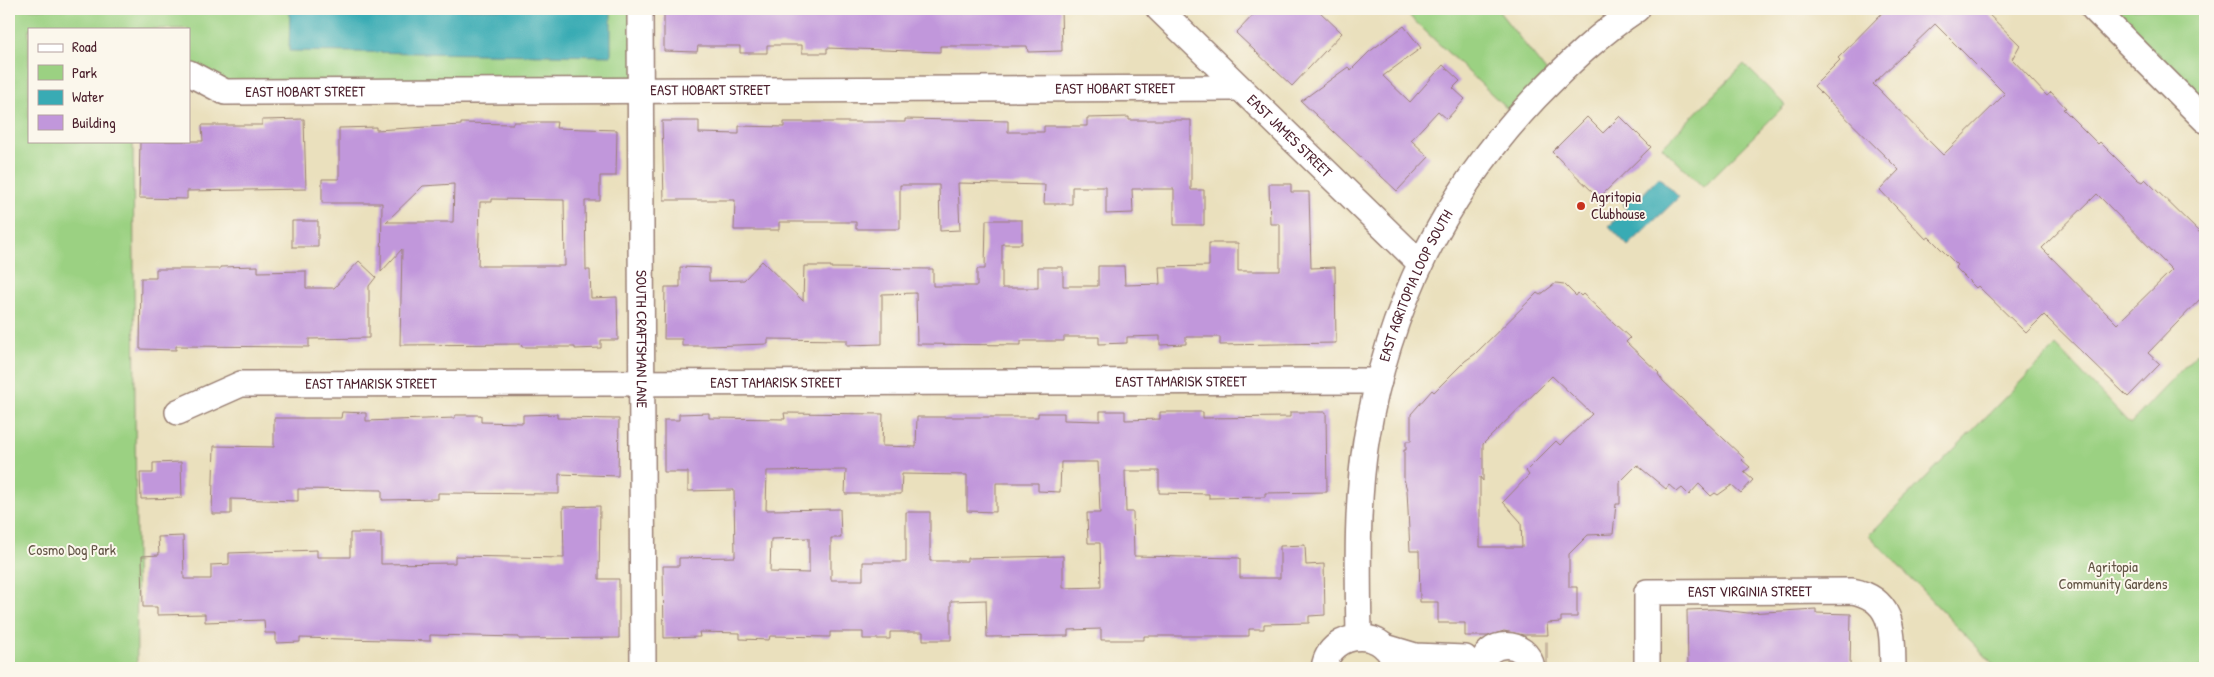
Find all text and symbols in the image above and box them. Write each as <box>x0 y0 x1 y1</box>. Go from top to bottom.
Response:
legend <box>28 28 190 142</box>
text: Road <box>72 36 97 57</box>
text: Park <box>72 62 97 83</box>
street label: EAST HOBART STREET <box>1055 77 1176 99</box>
street label: EAST HOBART STREET <box>650 79 771 100</box>
street label: EAST HOBART STREET <box>245 80 366 102</box>
text: Water <box>72 86 104 107</box>
street label: EAST JAMES STREET <box>1243 89 1338 183</box>
text: Building <box>72 112 116 133</box>
place label: Agritopia Clubhouse <box>1591 186 1646 224</box>
marker: Agritopia Clubhouse <box>1575 200 1587 212</box>
street label: EAST AGRITOPIA LOOP SOUTH <box>1373 206 1457 364</box>
street label: SOUTH CRAFTSMAN LANE <box>631 270 653 409</box>
street label: EAST TAMARISK STREET <box>1115 370 1248 392</box>
street label: EAST TAMARISK STREET <box>710 371 843 393</box>
street label: EAST TAMARISK STREET <box>305 372 438 394</box>
park label: Cosmo Dog Park <box>28 539 116 560</box>
park label: Agritopia Community Gardens <box>2059 556 2168 594</box>
street label: EAST VIRGINIA STREET <box>1688 580 1813 602</box>

